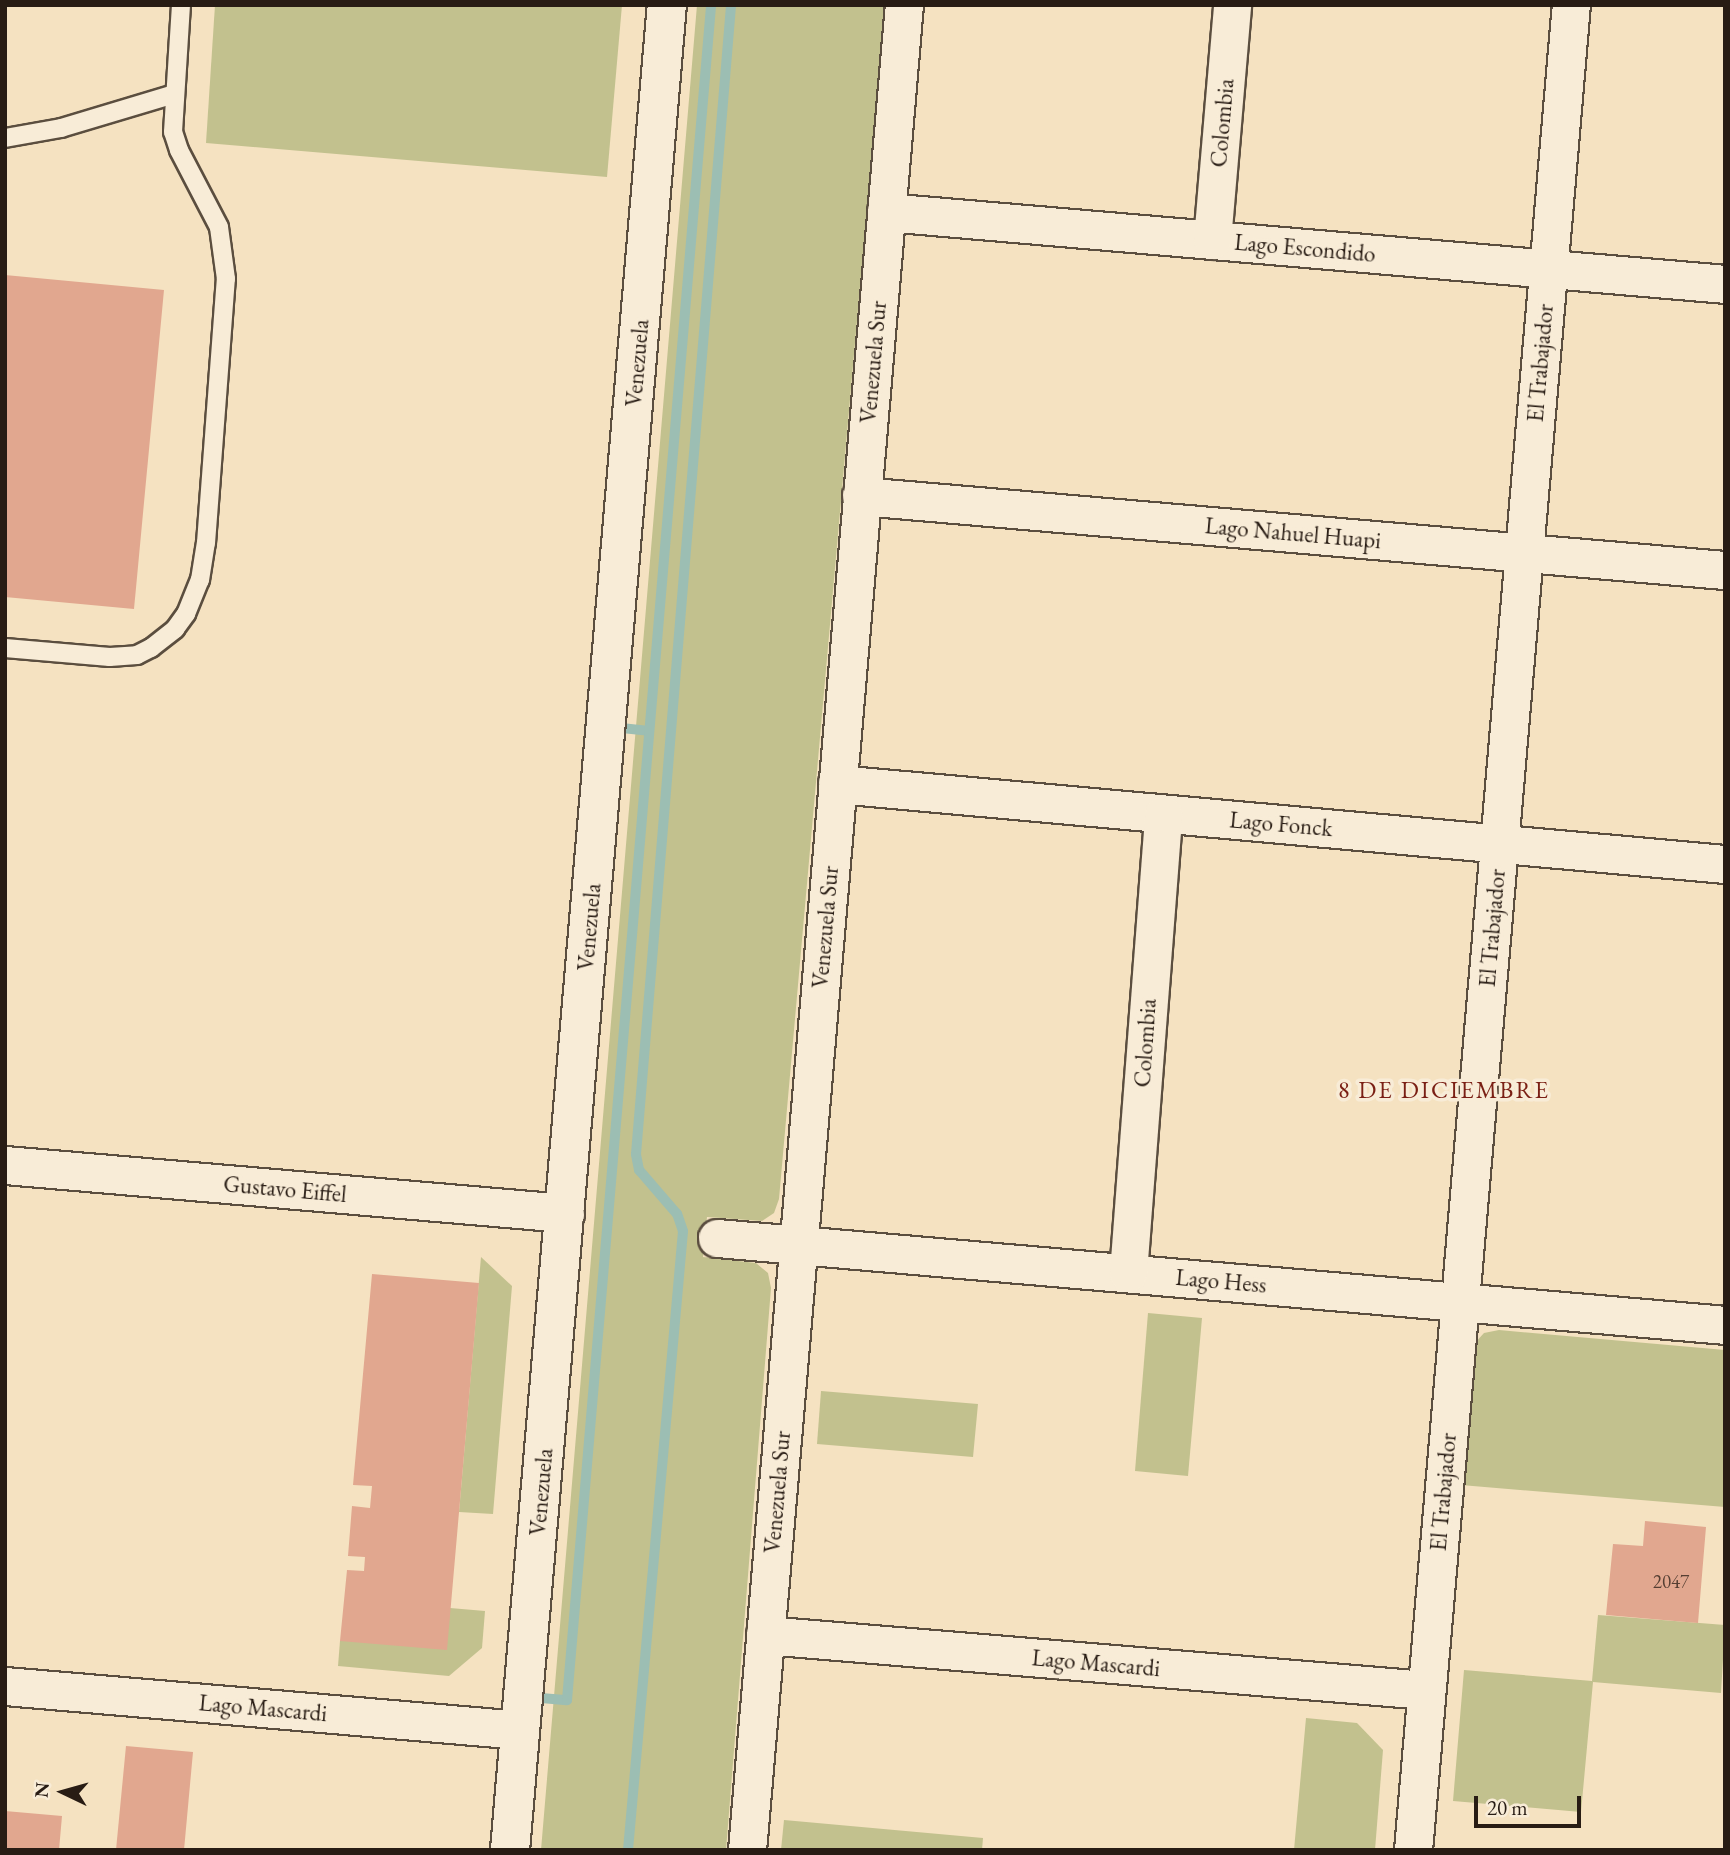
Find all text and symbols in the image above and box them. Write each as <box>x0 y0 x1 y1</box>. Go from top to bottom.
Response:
street label: Colombia <box>1204 78 1240 168</box>
street label: Lago Escondido <box>1233 228 1377 268</box>
street label: Venezuela Sur <box>854 300 892 424</box>
street label: El Trabajador <box>1521 303 1559 423</box>
street label: Venezuela <box>619 318 655 408</box>
street label: Lago Nahuel Huapi <box>1204 512 1382 554</box>
street label: Lago Fonck <box>1228 806 1334 842</box>
street label: Venezuela Sur <box>806 865 844 989</box>
street label: El Trabajador <box>1473 868 1511 988</box>
street label: Venezuela <box>571 882 607 972</box>
street label: Colombia <box>1128 998 1162 1088</box>
district label: 8 DE DICIEMBRE <box>1340 1076 1548 1104</box>
street label: Gustavo Eiffel <box>222 1170 348 1208</box>
street label: Lago Hess <box>1174 1263 1268 1299</box>
street label: Venezuela Sur <box>758 1430 796 1554</box>
street label: El Trabajador <box>1424 1432 1462 1552</box>
street label: Venezuela <box>523 1447 559 1537</box>
house number: 2047 <box>1653 1571 1689 1593</box>
street label: Lago Mascardi <box>1031 1644 1161 1682</box>
street label: Lago Mascardi <box>198 1689 328 1727</box>
north arrow <box>28 1757 98 1827</box>
text: N <box>28 1781 55 1799</box>
scale bar <box>1478 1782 1585 1826</box>
text: 20 m <box>1487 1794 1528 1821</box>

